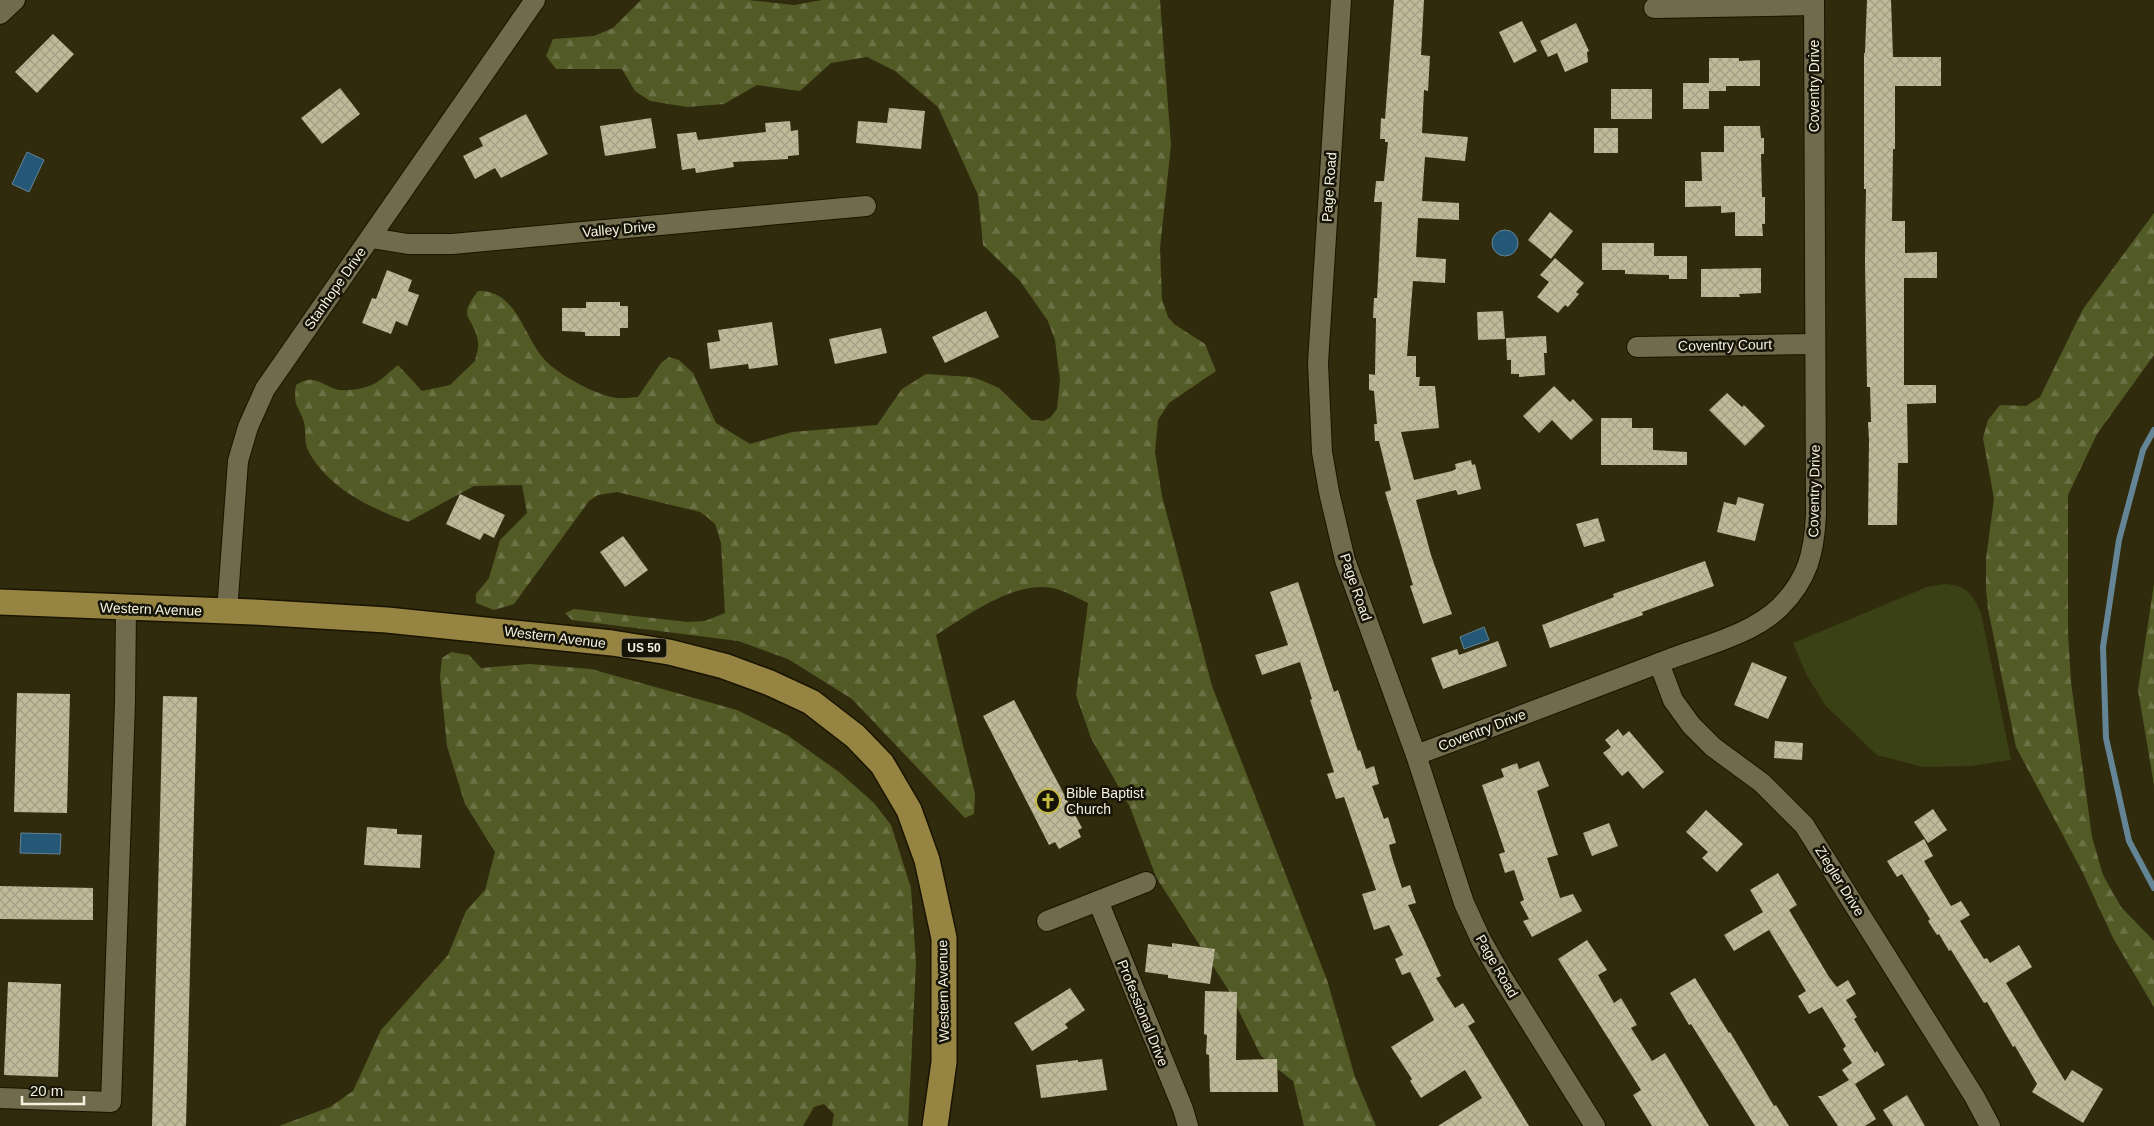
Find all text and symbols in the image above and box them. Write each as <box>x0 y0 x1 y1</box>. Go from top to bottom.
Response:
street label: Coventry Drive <box>1806 40 1822 132</box>
street label: Page Road <box>1319 151 1339 223</box>
street label: Valley Drive <box>582 218 657 240</box>
street label: Stanhope Drive <box>301 244 369 332</box>
street label: Coventry Court <box>1678 336 1772 354</box>
street label: Coventry Drive <box>1805 444 1823 537</box>
street label: Page Road <box>1337 551 1375 623</box>
street label: Western Avenue <box>100 599 203 619</box>
street label: Western Avenue <box>503 623 607 651</box>
road number: US 50 <box>622 638 666 658</box>
street label: Coventry Drive <box>1436 706 1528 754</box>
place label: Bible Baptist Church <box>1066 785 1144 817</box>
church icon: Bible Baptist Church <box>1035 788 1061 814</box>
street label: Ziegler Drive <box>1812 843 1868 919</box>
street label: Page Road <box>1473 932 1521 1000</box>
street label: Western Avenue <box>934 940 952 1042</box>
street label: Professional Drive <box>1114 957 1172 1069</box>
scale bar <box>22 1074 85 1106</box>
text: 20 m <box>30 1082 63 1099</box>

